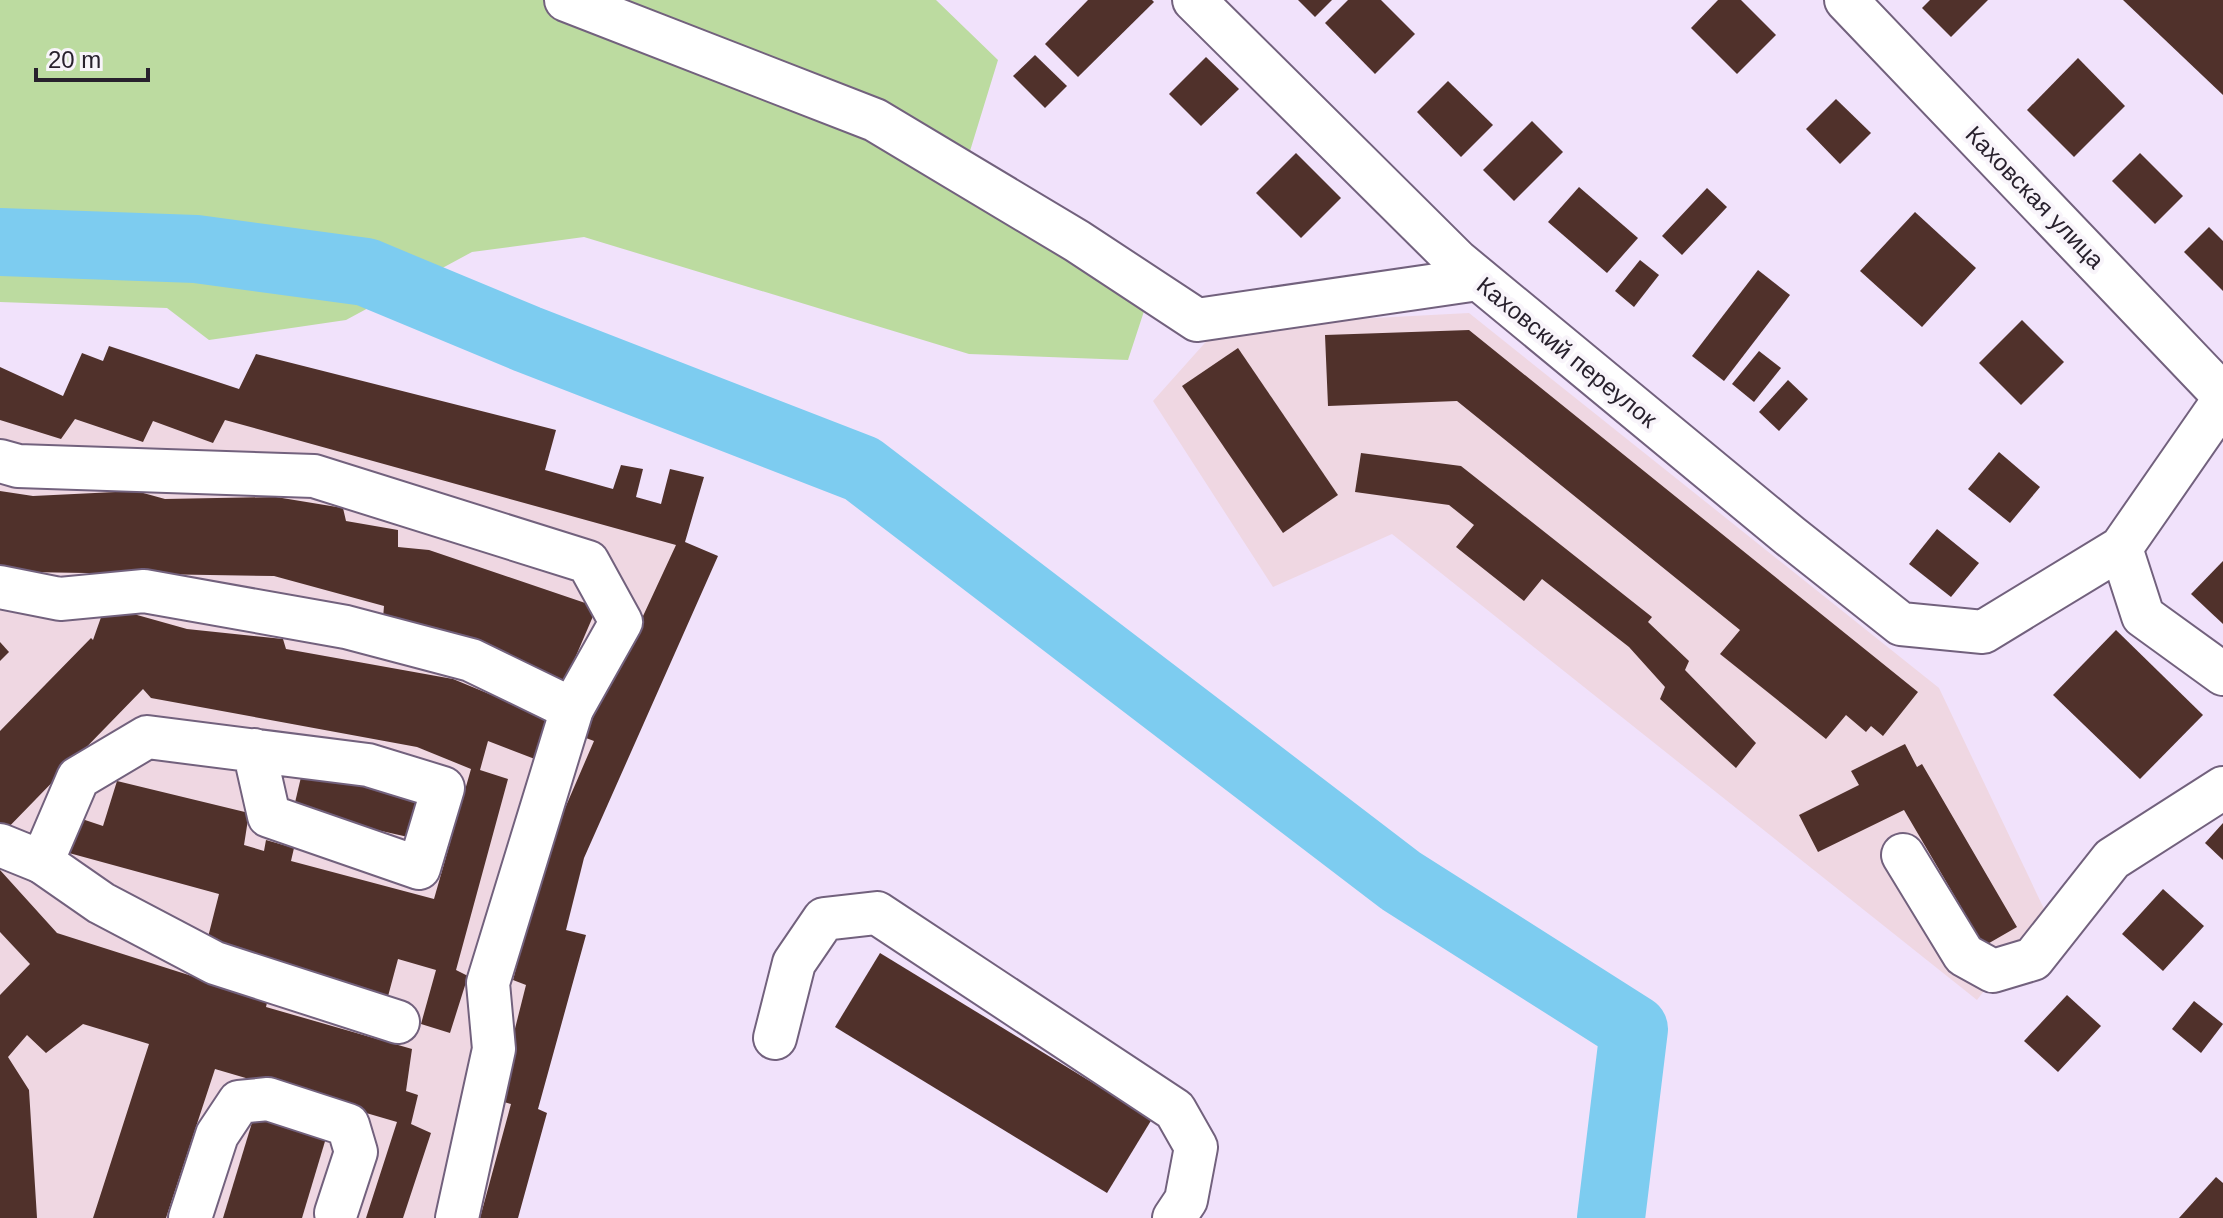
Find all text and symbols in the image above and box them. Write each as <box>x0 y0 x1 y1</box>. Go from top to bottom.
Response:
scale bar <box>36 32 148 82</box>
text: 20 m <box>48 46 101 73</box>
street label: Каховская улица <box>1960 120 2110 274</box>
street label: Каховский переулок <box>1472 271 1663 433</box>

